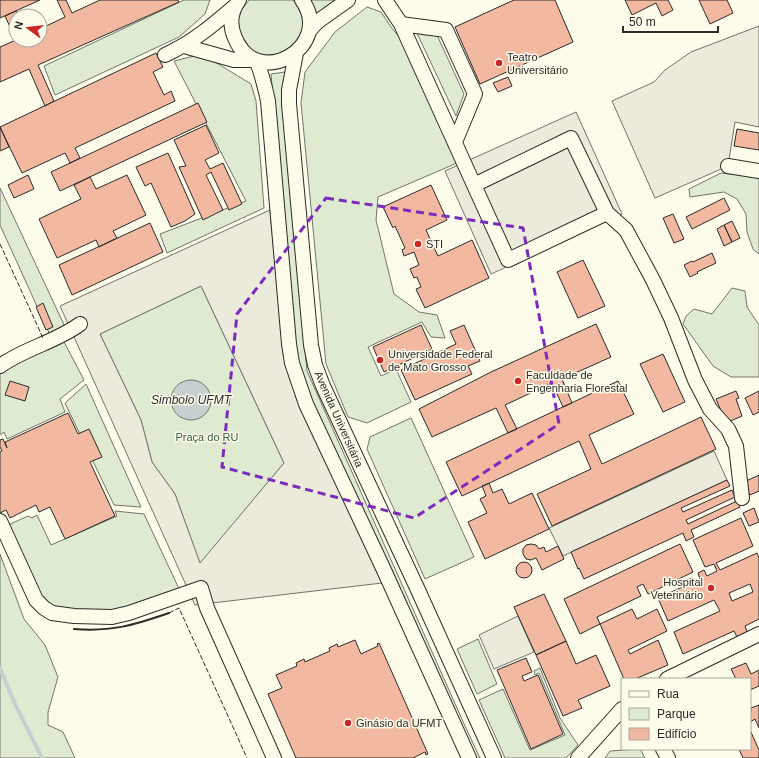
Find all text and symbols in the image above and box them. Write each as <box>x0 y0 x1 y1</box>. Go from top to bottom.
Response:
north arrow <box>8 8 48 48</box>
scale bar <box>623 8 718 34</box>
text: 50 m <box>629 15 656 29</box>
text: N <box>12 20 25 31</box>
place label: Teatro Universitário <box>507 51 568 76</box>
marker: Teatro Universitário <box>494 58 504 68</box>
place label: STI <box>426 238 443 250</box>
marker: STI <box>413 239 423 249</box>
place label: Universidade Federal de Mato Grosso <box>388 348 493 373</box>
marker: Universidade Federal de Mato Grosso <box>375 355 385 365</box>
street label: Avenida Universitária <box>312 369 366 470</box>
place label: Faculdade de Engenharia Florestal <box>526 369 628 394</box>
marker: Faculdade de Engenharia Florestal <box>513 376 523 386</box>
water label: Simbolo UFMT <box>151 393 233 407</box>
park label: Praça do RU <box>176 431 239 443</box>
place label: Hospital Veterinário <box>650 576 703 601</box>
marker: Hospital Veterinário <box>706 583 716 593</box>
legend <box>621 678 751 750</box>
text: Rua <box>657 687 679 701</box>
text: Parque <box>657 707 696 721</box>
place label: Ginásio da UFMT <box>356 717 442 729</box>
marker: Ginásio da UFMT <box>343 718 353 728</box>
text: Edifício <box>657 727 697 741</box>

